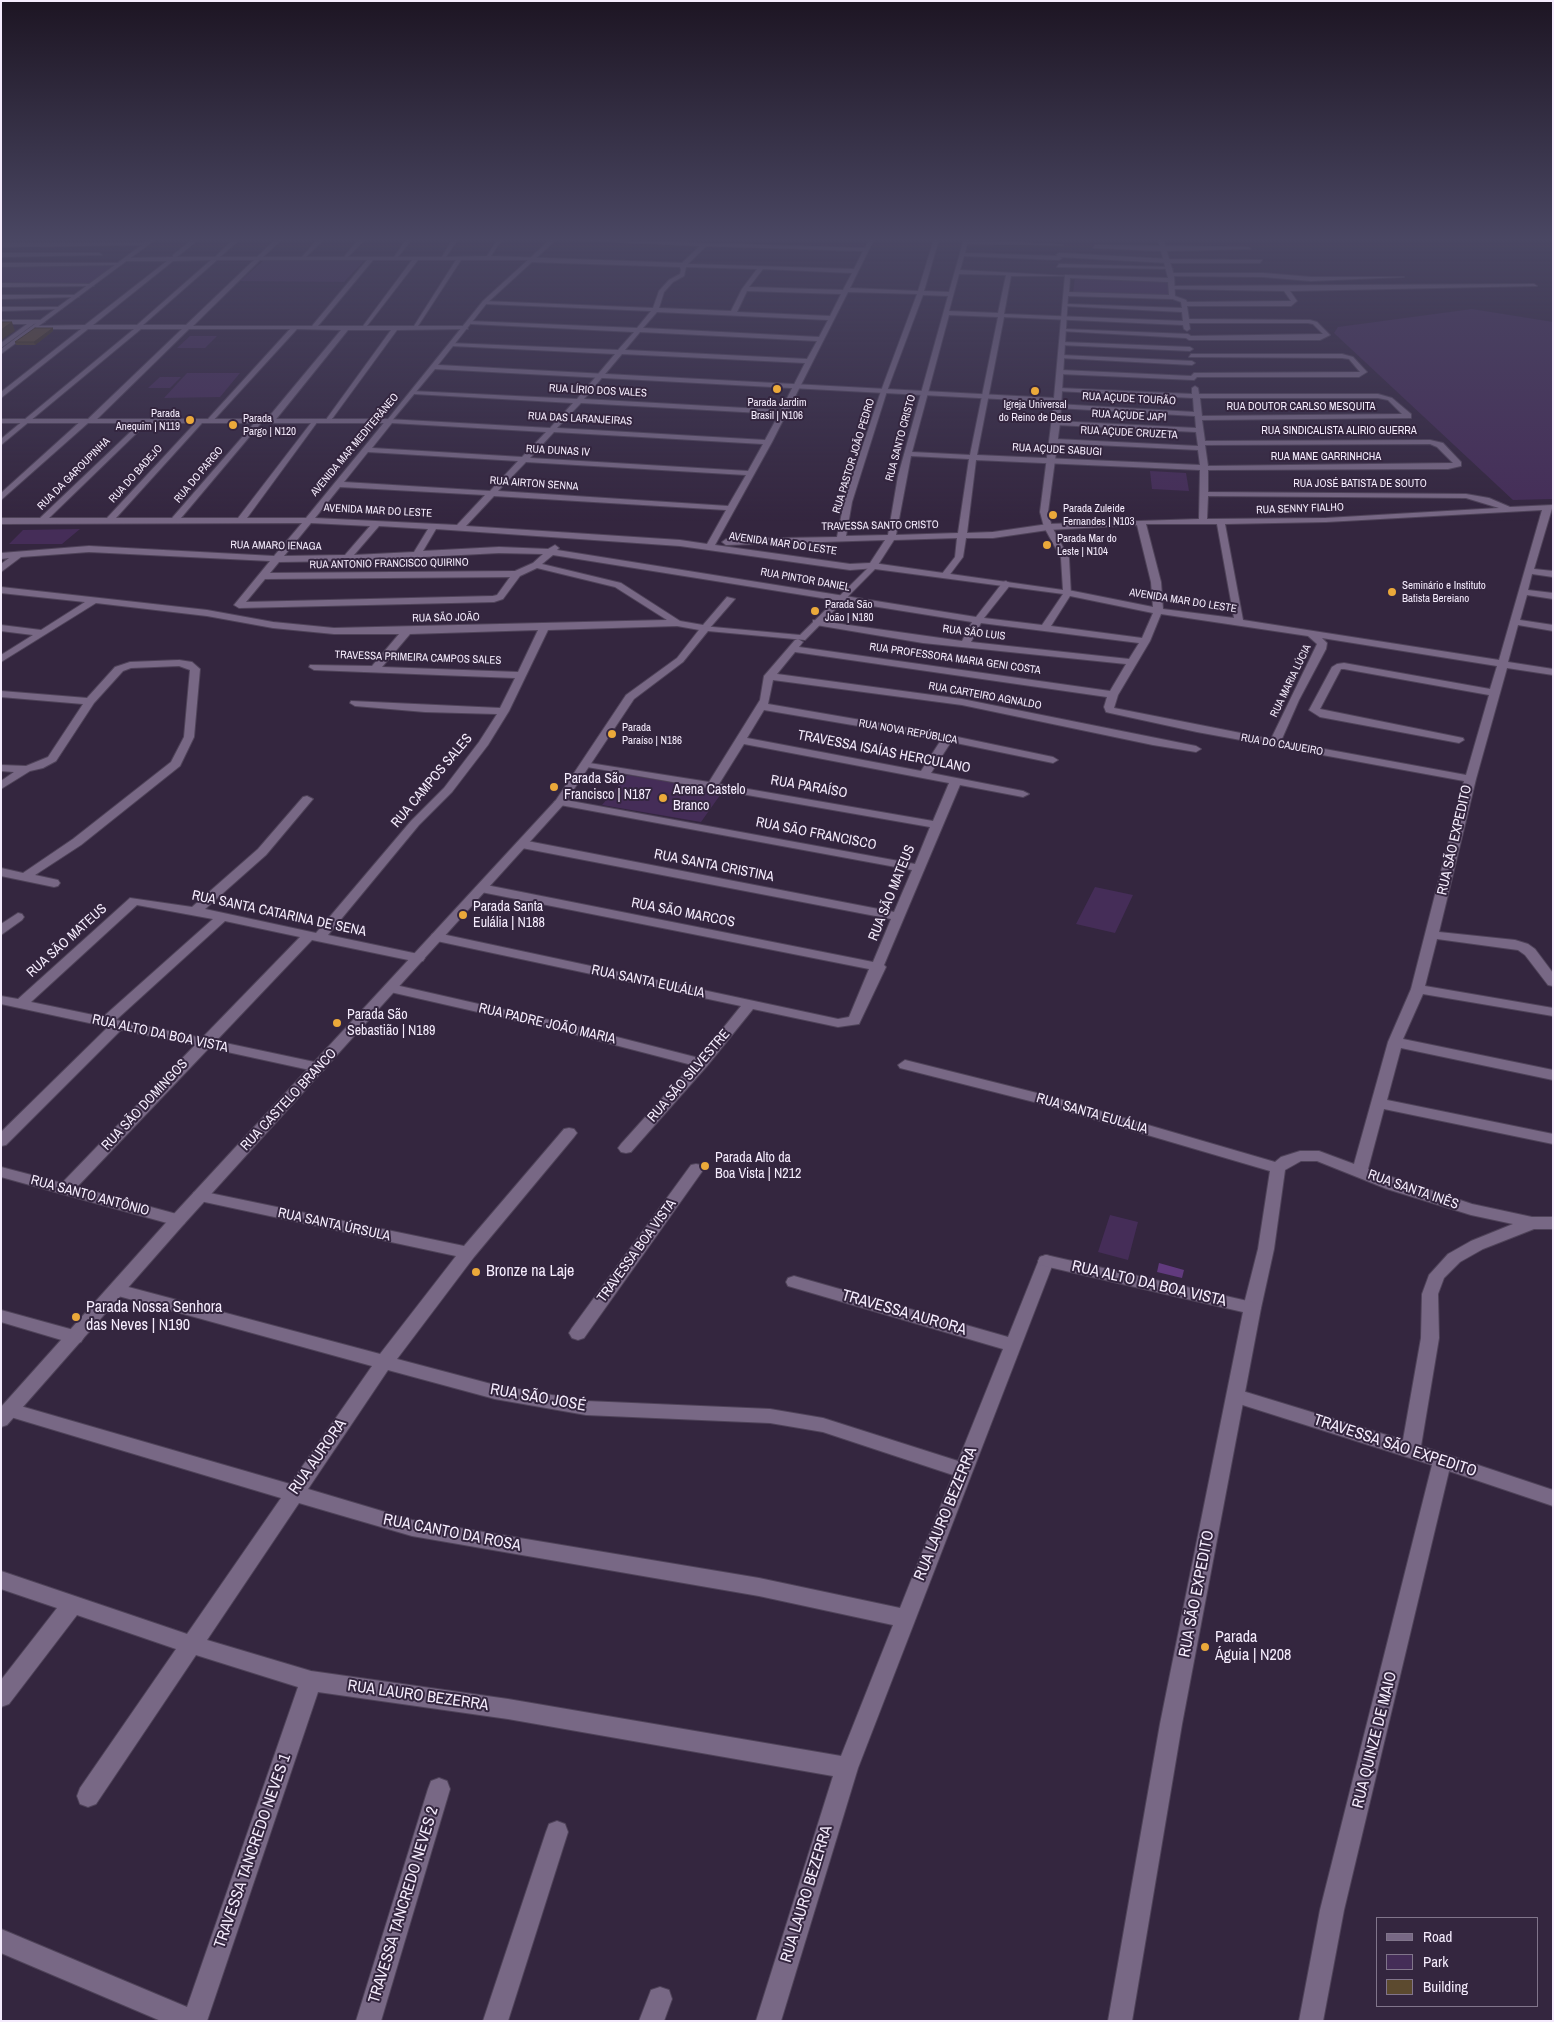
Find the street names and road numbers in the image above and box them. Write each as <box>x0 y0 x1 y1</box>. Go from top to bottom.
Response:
street label: RUA LÍRIO DOS VALES <box>549 382 647 400</box>
street label: RUA AÇUDE TOURÃO <box>1082 390 1176 408</box>
street label: AVENIDA MAR MEDITERÂNEO <box>308 391 402 499</box>
street label: RUA SANTO CRISTO <box>883 393 919 483</box>
street label: RUA PASTOR JOÃO PEDRO <box>830 397 878 515</box>
street label: RUA DOUTOR CARLSO MESQUITA <box>1226 400 1376 414</box>
street label: RUA AÇUDE JAPI <box>1091 407 1167 425</box>
street label: RUA DAS LARANJEIRAS <box>528 410 632 428</box>
street label: RUA AÇUDE CRUZETA <box>1080 424 1178 442</box>
street label: RUA SINDICALISTA ALIRIO GUERRA <box>1261 424 1417 438</box>
street label: RUA DA GAROUPINHA <box>35 435 113 513</box>
street label: RUA AÇUDE SABUGI <box>1012 441 1102 459</box>
street label: RUA DO BADEJO <box>106 442 166 506</box>
street label: RUA DUNAS IV <box>526 443 590 459</box>
street label: RUA DO PARGO <box>172 444 226 506</box>
street label: RUA MANE GARRINHCHA <box>1271 450 1381 464</box>
street label: RUA AIRTON SENNA <box>489 474 579 494</box>
street label: RUA JOSÉ BATISTA DE SOUTO <box>1293 477 1427 491</box>
street label: RUA SENNY FIALHO <box>1256 501 1344 517</box>
street label: AVENIDA MAR DO LESTE <box>323 502 433 520</box>
street label: TRAVESSA SANTO CRISTO <box>821 518 939 534</box>
street label: AVENIDA MAR DO LESTE <box>728 530 838 558</box>
street label: RUA AMARO IENAGA <box>230 539 322 553</box>
street label: RUA ANTONIO FRANCISCO QUIRINO <box>309 556 469 572</box>
street label: RUA PINTOR DANIEL <box>759 566 851 594</box>
street label: AVENIDA MAR DO LESTE <box>1128 586 1238 616</box>
street label: RUA SÃO JOÃO <box>412 611 480 625</box>
street label: RUA SÃO LUIS <box>942 623 1006 643</box>
street label: RUA PROFESSORA MARIA GENI COSTA <box>869 640 1041 678</box>
street label: RUA MARIA LÚCIA <box>1268 643 1314 719</box>
street label: TRAVESSA PRIMEIRA CAMPOS SALES <box>334 648 502 668</box>
street label: RUA CARTEIRO AGNALDO <box>927 680 1043 712</box>
street label: RUA NOVA REPÚBLICA <box>858 717 958 747</box>
street label: TRAVESSA ISAÍAS HERCULANO <box>796 727 972 777</box>
street label: RUA CAMPOS SALES <box>388 731 476 831</box>
street label: RUA DO CAJUEIRO <box>1240 731 1324 759</box>
street label: RUA PARAÍSO <box>769 772 849 802</box>
street label: RUA SÃO EXPEDITO <box>1434 783 1476 897</box>
street label: RUA SÃO FRANCISCO <box>754 814 878 854</box>
street label: RUA SÃO MATEUS <box>865 843 919 943</box>
street label: RUA SANTA CRISTINA <box>653 846 775 886</box>
street label: RUA SANTA CATARINA DE SENA <box>190 887 368 941</box>
street label: RUA SÃO MARCOS <box>630 895 736 931</box>
street label: RUA SÃO MATEUS <box>24 901 110 981</box>
street label: RUA SANTA EULÁLIA <box>590 962 706 1002</box>
street label: RUA PADRE JOÃO MARIA <box>477 1000 617 1048</box>
street label: RUA ALTO DA BOA VISTA <box>91 1011 229 1057</box>
street label: RUA SÃO SILVESTRE <box>644 1026 734 1126</box>
street label: RUA CASTELO BRANCO <box>237 1046 341 1154</box>
street label: RUA SÃO DOMINGOS <box>98 1056 192 1154</box>
street label: RUA SANTA EULÁLIA <box>1034 1090 1150 1138</box>
street label: RUA SANTA INÊS <box>1365 1167 1461 1213</box>
street label: RUA SANTO ANTÔNIO <box>29 1172 151 1220</box>
street label: TRAVESSA BOA VISTA <box>594 1196 680 1306</box>
street label: RUA SANTA ÚRSULA <box>276 1205 392 1245</box>
street label: RUA ALTO DA BOA VISTA <box>1070 1257 1228 1311</box>
street label: TRAVESSA AURORA <box>839 1286 969 1340</box>
street label: RUA SÃO JOSÉ <box>489 1380 587 1416</box>
street label: TRAVESSA SÃO EXPEDITO <box>1311 1411 1479 1481</box>
street label: RUA AURORA <box>285 1416 351 1498</box>
street label: RUA LAURO BEZERRA <box>910 1444 982 1584</box>
street label: RUA CANTO DA ROSA <box>382 1510 522 1556</box>
street label: RUA SÃO EXPEDITO <box>1175 1529 1219 1659</box>
street label: RUA QUINZE DE MAIO <box>1349 1670 1401 1810</box>
street label: RUA LAURO BEZERRA <box>346 1677 490 1715</box>
street label: TRAVESSA TANCREDO NEVES 1 <box>211 1751 295 1951</box>
street label: TRAVESSA TANCREDO NEVES 2 <box>365 1804 443 2006</box>
street label: RUA LAURO BEZERRA <box>777 1823 837 1965</box>

